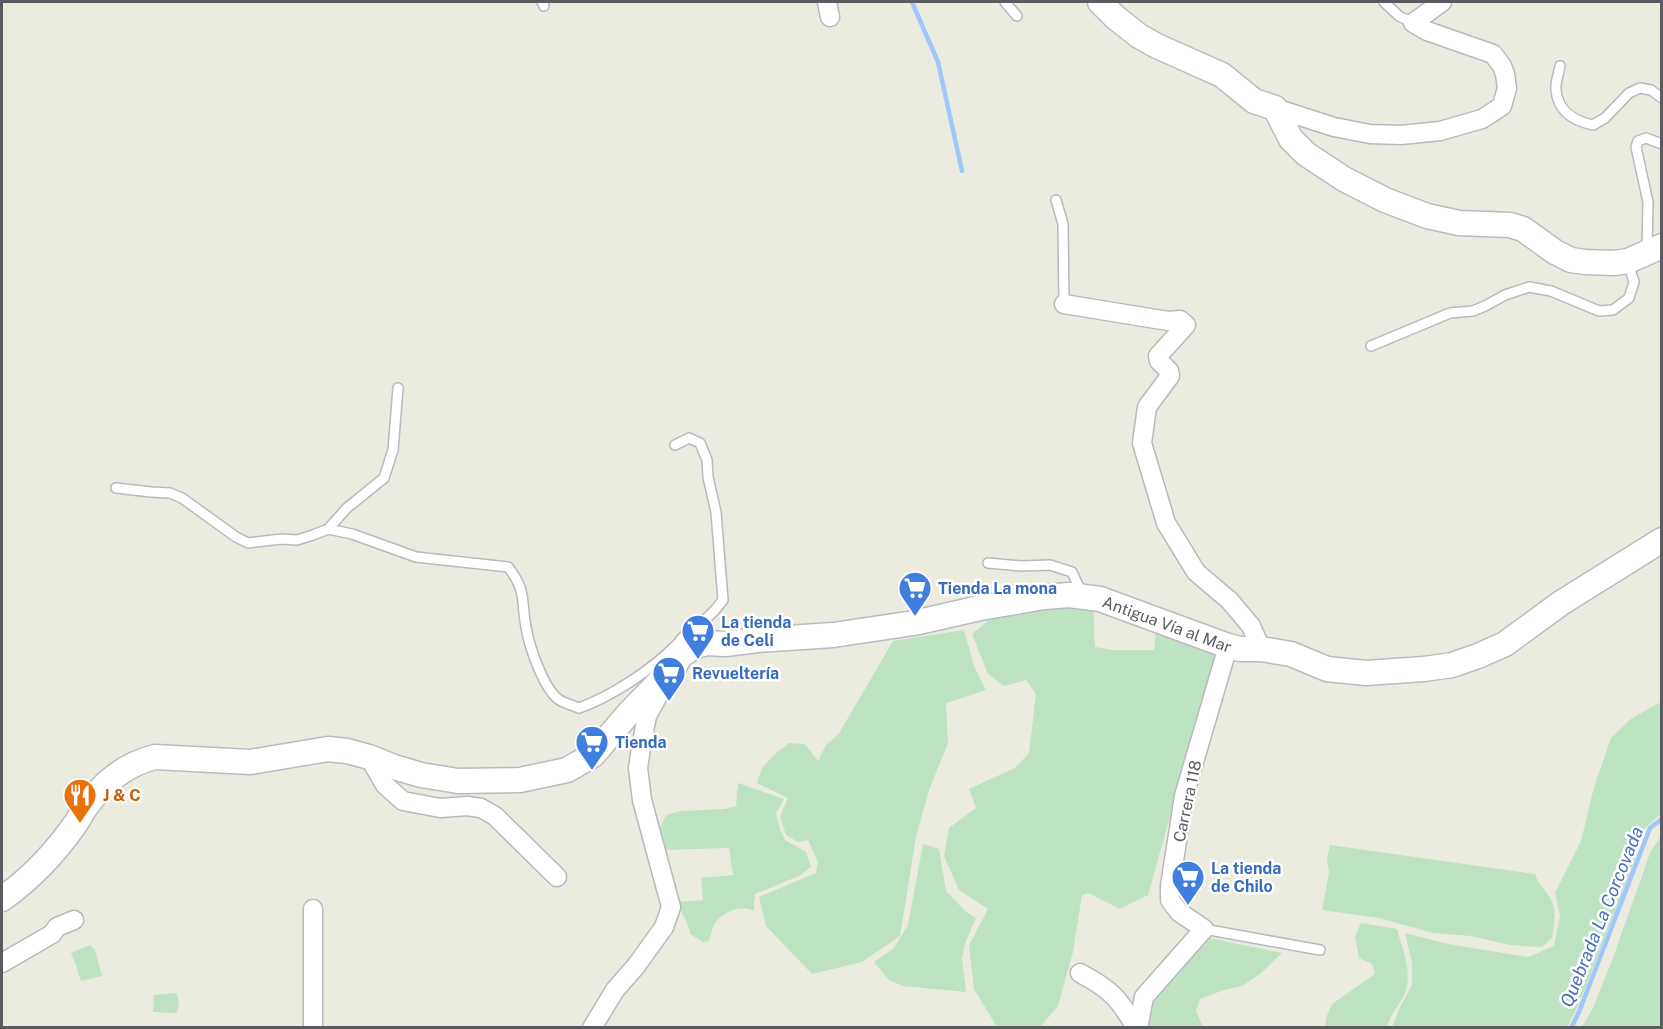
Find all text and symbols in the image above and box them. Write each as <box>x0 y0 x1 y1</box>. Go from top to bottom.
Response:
supermarket icon: Tienda La mona <box>897 570 933 617</box>
place label: Tienda La mona <box>938 579 1057 598</box>
street label: Antigua Vía al Mar <box>1100 592 1234 657</box>
supermarket icon: La tienda de Celi <box>680 613 716 660</box>
place label: La tienda de Celi <box>721 613 791 650</box>
supermarket icon: Revueltería <box>651 655 687 702</box>
place label: Revueltería <box>692 664 779 683</box>
supermarket icon: Tienda <box>574 724 610 771</box>
place label: Tienda <box>615 733 667 752</box>
street label: Carrera 118 <box>1170 758 1205 844</box>
restaurant icon: J & C <box>62 777 98 824</box>
place label: J & C <box>103 786 141 805</box>
water label: Quebrada La Corcovada <box>1556 824 1647 1010</box>
supermarket icon: La tienda de Chilo <box>1170 859 1206 906</box>
place label: La tienda de Chilo <box>1211 859 1281 896</box>

